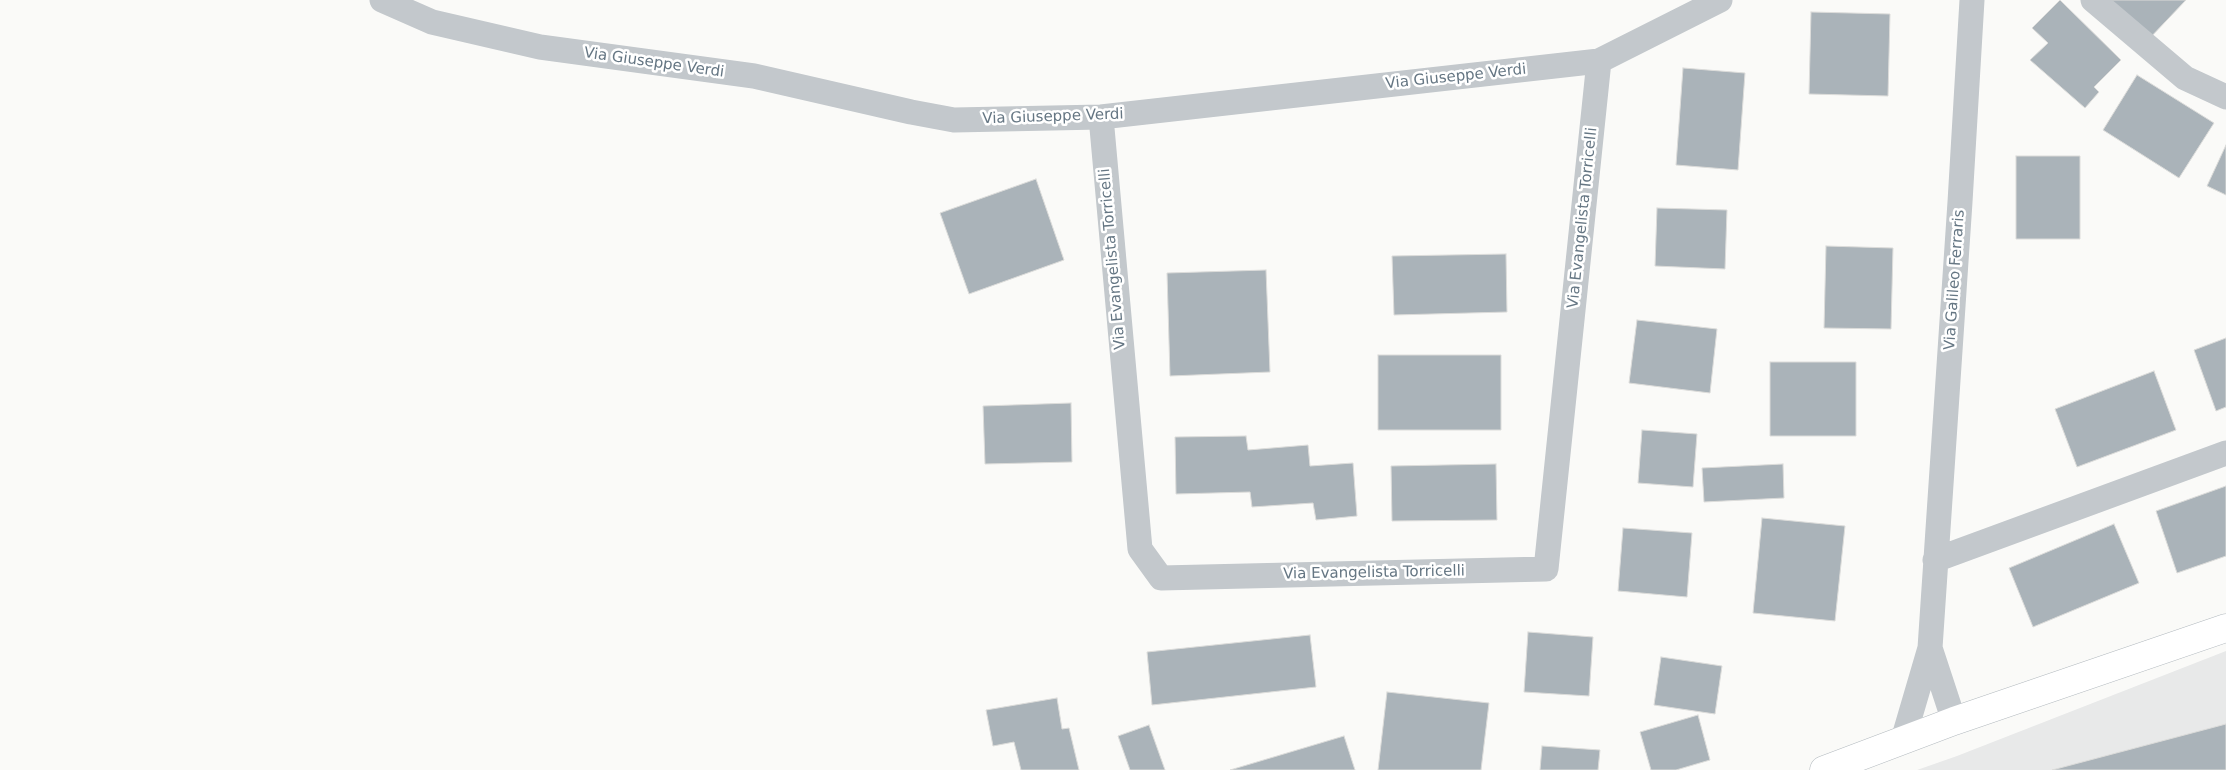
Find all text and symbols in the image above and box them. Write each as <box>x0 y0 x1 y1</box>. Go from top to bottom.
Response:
street label: Via Giuseppe Verdi <box>583 44 725 82</box>
street label: Via Giuseppe Verdi <box>1385 61 1527 93</box>
street label: Via Giuseppe Verdi <box>982 106 1124 128</box>
street label: Via Evangelista Torricelli <box>1565 127 1601 309</box>
street label: Via Evangelista Torricelli <box>1096 168 1130 350</box>
street label: Via Galileo Ferraris <box>1941 209 1969 351</box>
street label: Via Evangelista Torricelli <box>1283 562 1465 584</box>

